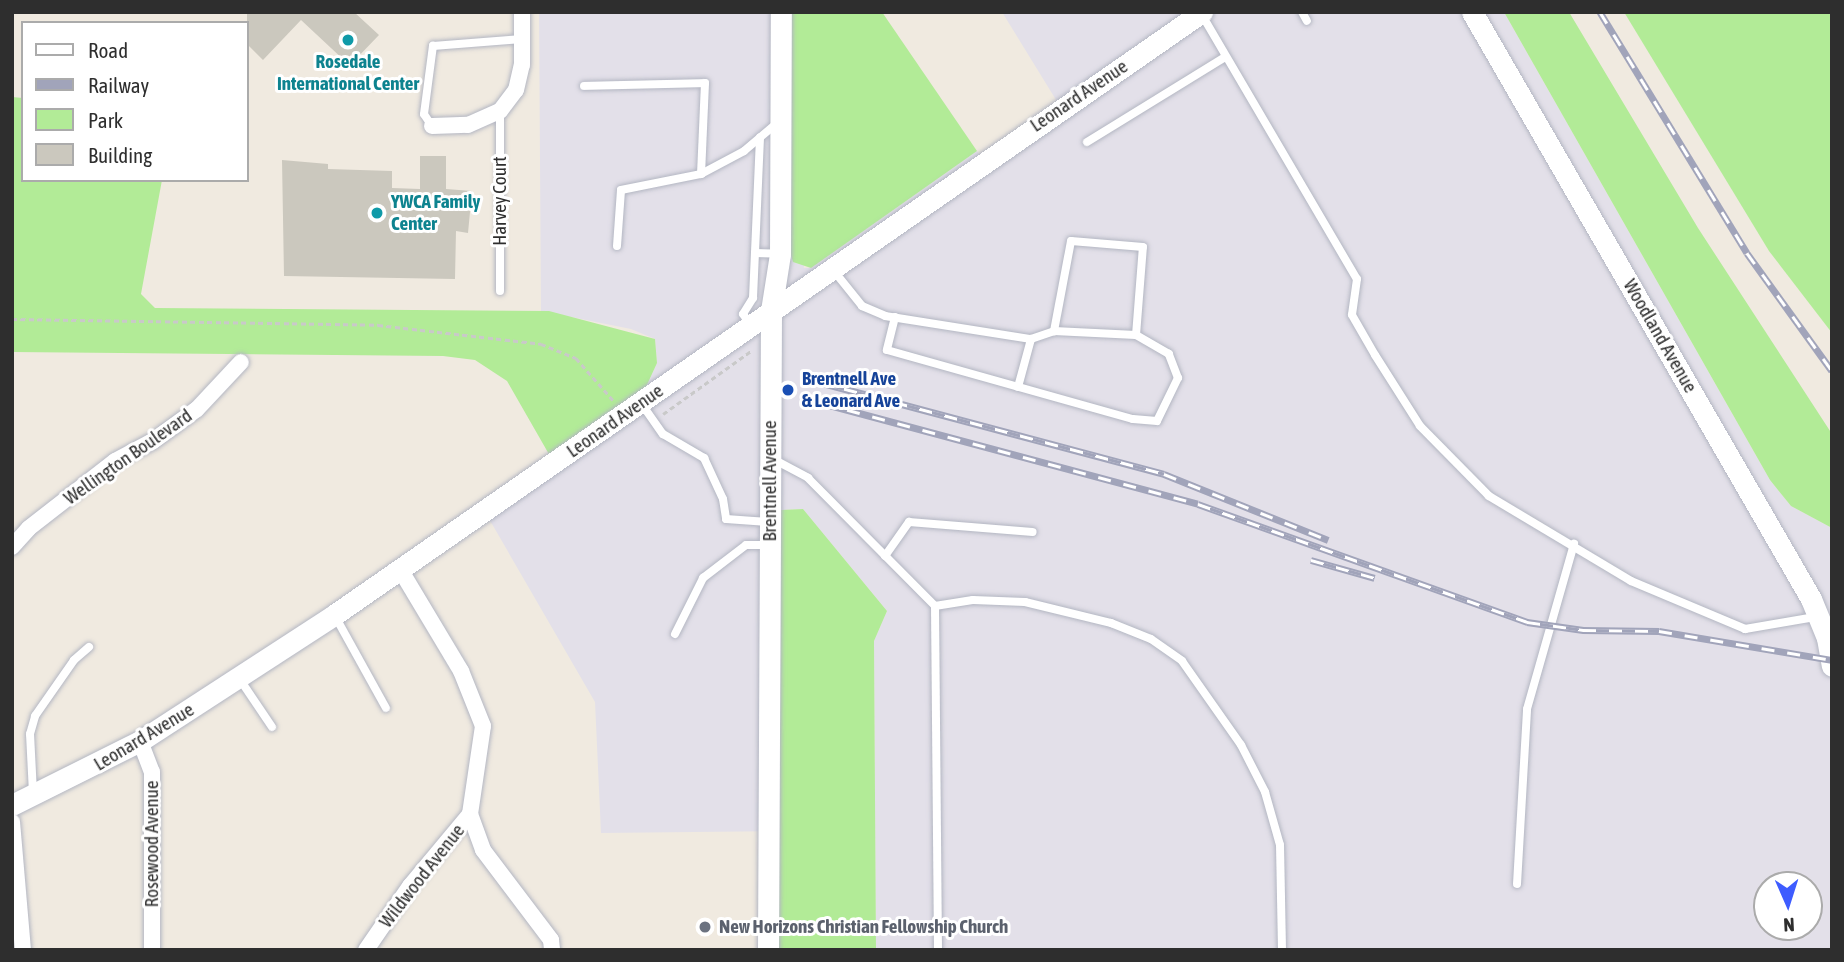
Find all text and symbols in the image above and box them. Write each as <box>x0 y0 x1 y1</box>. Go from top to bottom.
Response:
legend <box>21 21 248 182</box>
marker: Rosedale International Center <box>340 32 356 48</box>
text: Road <box>88 38 128 62</box>
place label: Rosedale International Center <box>277 51 419 95</box>
street label: Leonard Avenue <box>1026 55 1132 137</box>
text: Railway <box>88 73 149 97</box>
text: Park <box>88 108 123 132</box>
text: Building <box>88 143 152 167</box>
street label: Harvey Court <box>489 156 511 246</box>
place label: YWCA Family Center <box>391 191 480 235</box>
marker: YWCA Family Center <box>369 205 385 221</box>
street label: Woodland Avenue <box>1618 275 1702 397</box>
place label: Brentnell Ave & Leonard Ave <box>802 368 900 412</box>
street label: Leonard Avenue <box>562 379 668 463</box>
marker: Brentnell Ave & Leonard Ave <box>780 382 796 398</box>
street label: Wellington Boulevard <box>60 404 196 510</box>
street label: Brentnell Avenue <box>759 420 781 542</box>
street label: Leonard Avenue <box>90 698 198 776</box>
street label: Rosewood Avenue <box>141 781 163 907</box>
street label: Wildwood Avenue <box>374 820 470 932</box>
north arrow <box>1753 871 1823 941</box>
text: N <box>1783 914 1795 936</box>
place label: New Horizons Christian Fellowship Church <box>719 916 1008 938</box>
marker: New Horizons Christian Fellowship Church <box>697 919 713 935</box>

